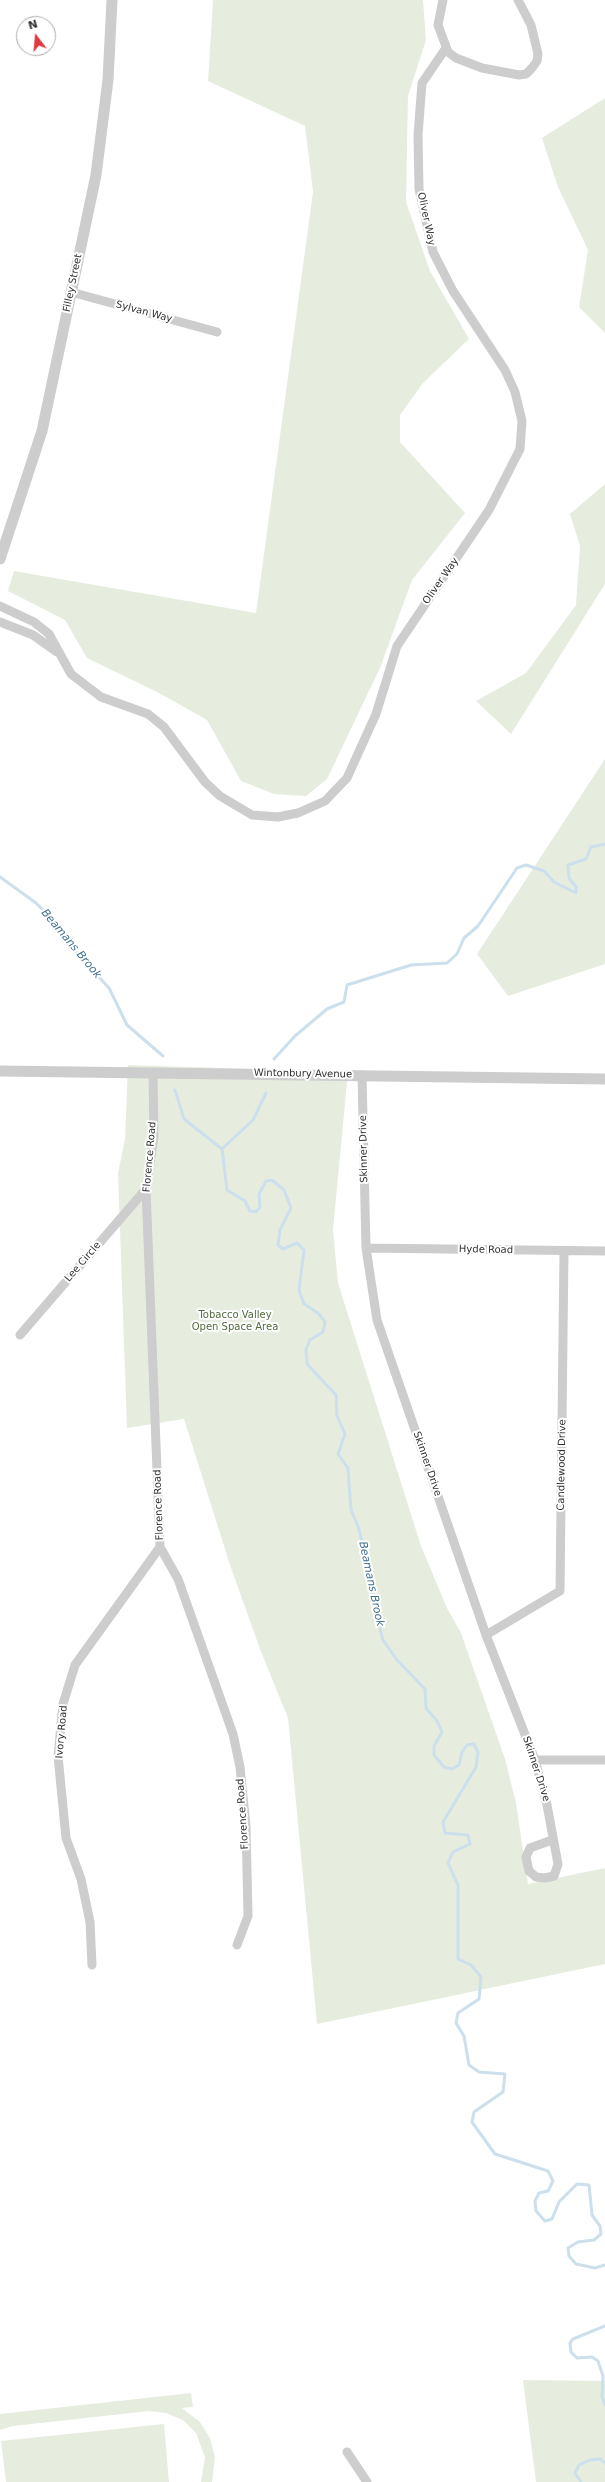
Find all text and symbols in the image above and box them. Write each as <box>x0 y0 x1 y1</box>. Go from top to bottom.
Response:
north arrow <box>16 16 56 56</box>
text: N <box>27 17 39 32</box>
street label: Oliver Way <box>415 191 437 247</box>
street label: Filley Street <box>61 253 85 313</box>
street label: Sylvan Way <box>114 299 174 325</box>
street label: Oliver Way <box>421 555 461 607</box>
water label: Beamans Brook <box>38 907 104 981</box>
street label: Wintonbury Avenue <box>254 1067 352 1081</box>
street label: Skinner Drive <box>357 1115 371 1183</box>
street label: Florence Road <box>141 1121 159 1193</box>
street label: Lee Circle <box>62 1240 104 1284</box>
street label: Hyde Road <box>459 1244 513 1256</box>
park label: Tobacco Valley Open Space Area <box>192 1309 278 1332</box>
street label: Candlewood Drive <box>555 1419 569 1511</box>
street label: Skinner Drive <box>410 1430 444 1498</box>
street label: Florence Road <box>152 1469 166 1541</box>
water label: Beamans Brook <box>356 1540 386 1628</box>
street label: Ivory Road <box>54 1705 70 1759</box>
street label: Skinner Drive <box>520 1735 552 1803</box>
street label: Florence Road <box>235 1778 251 1850</box>

